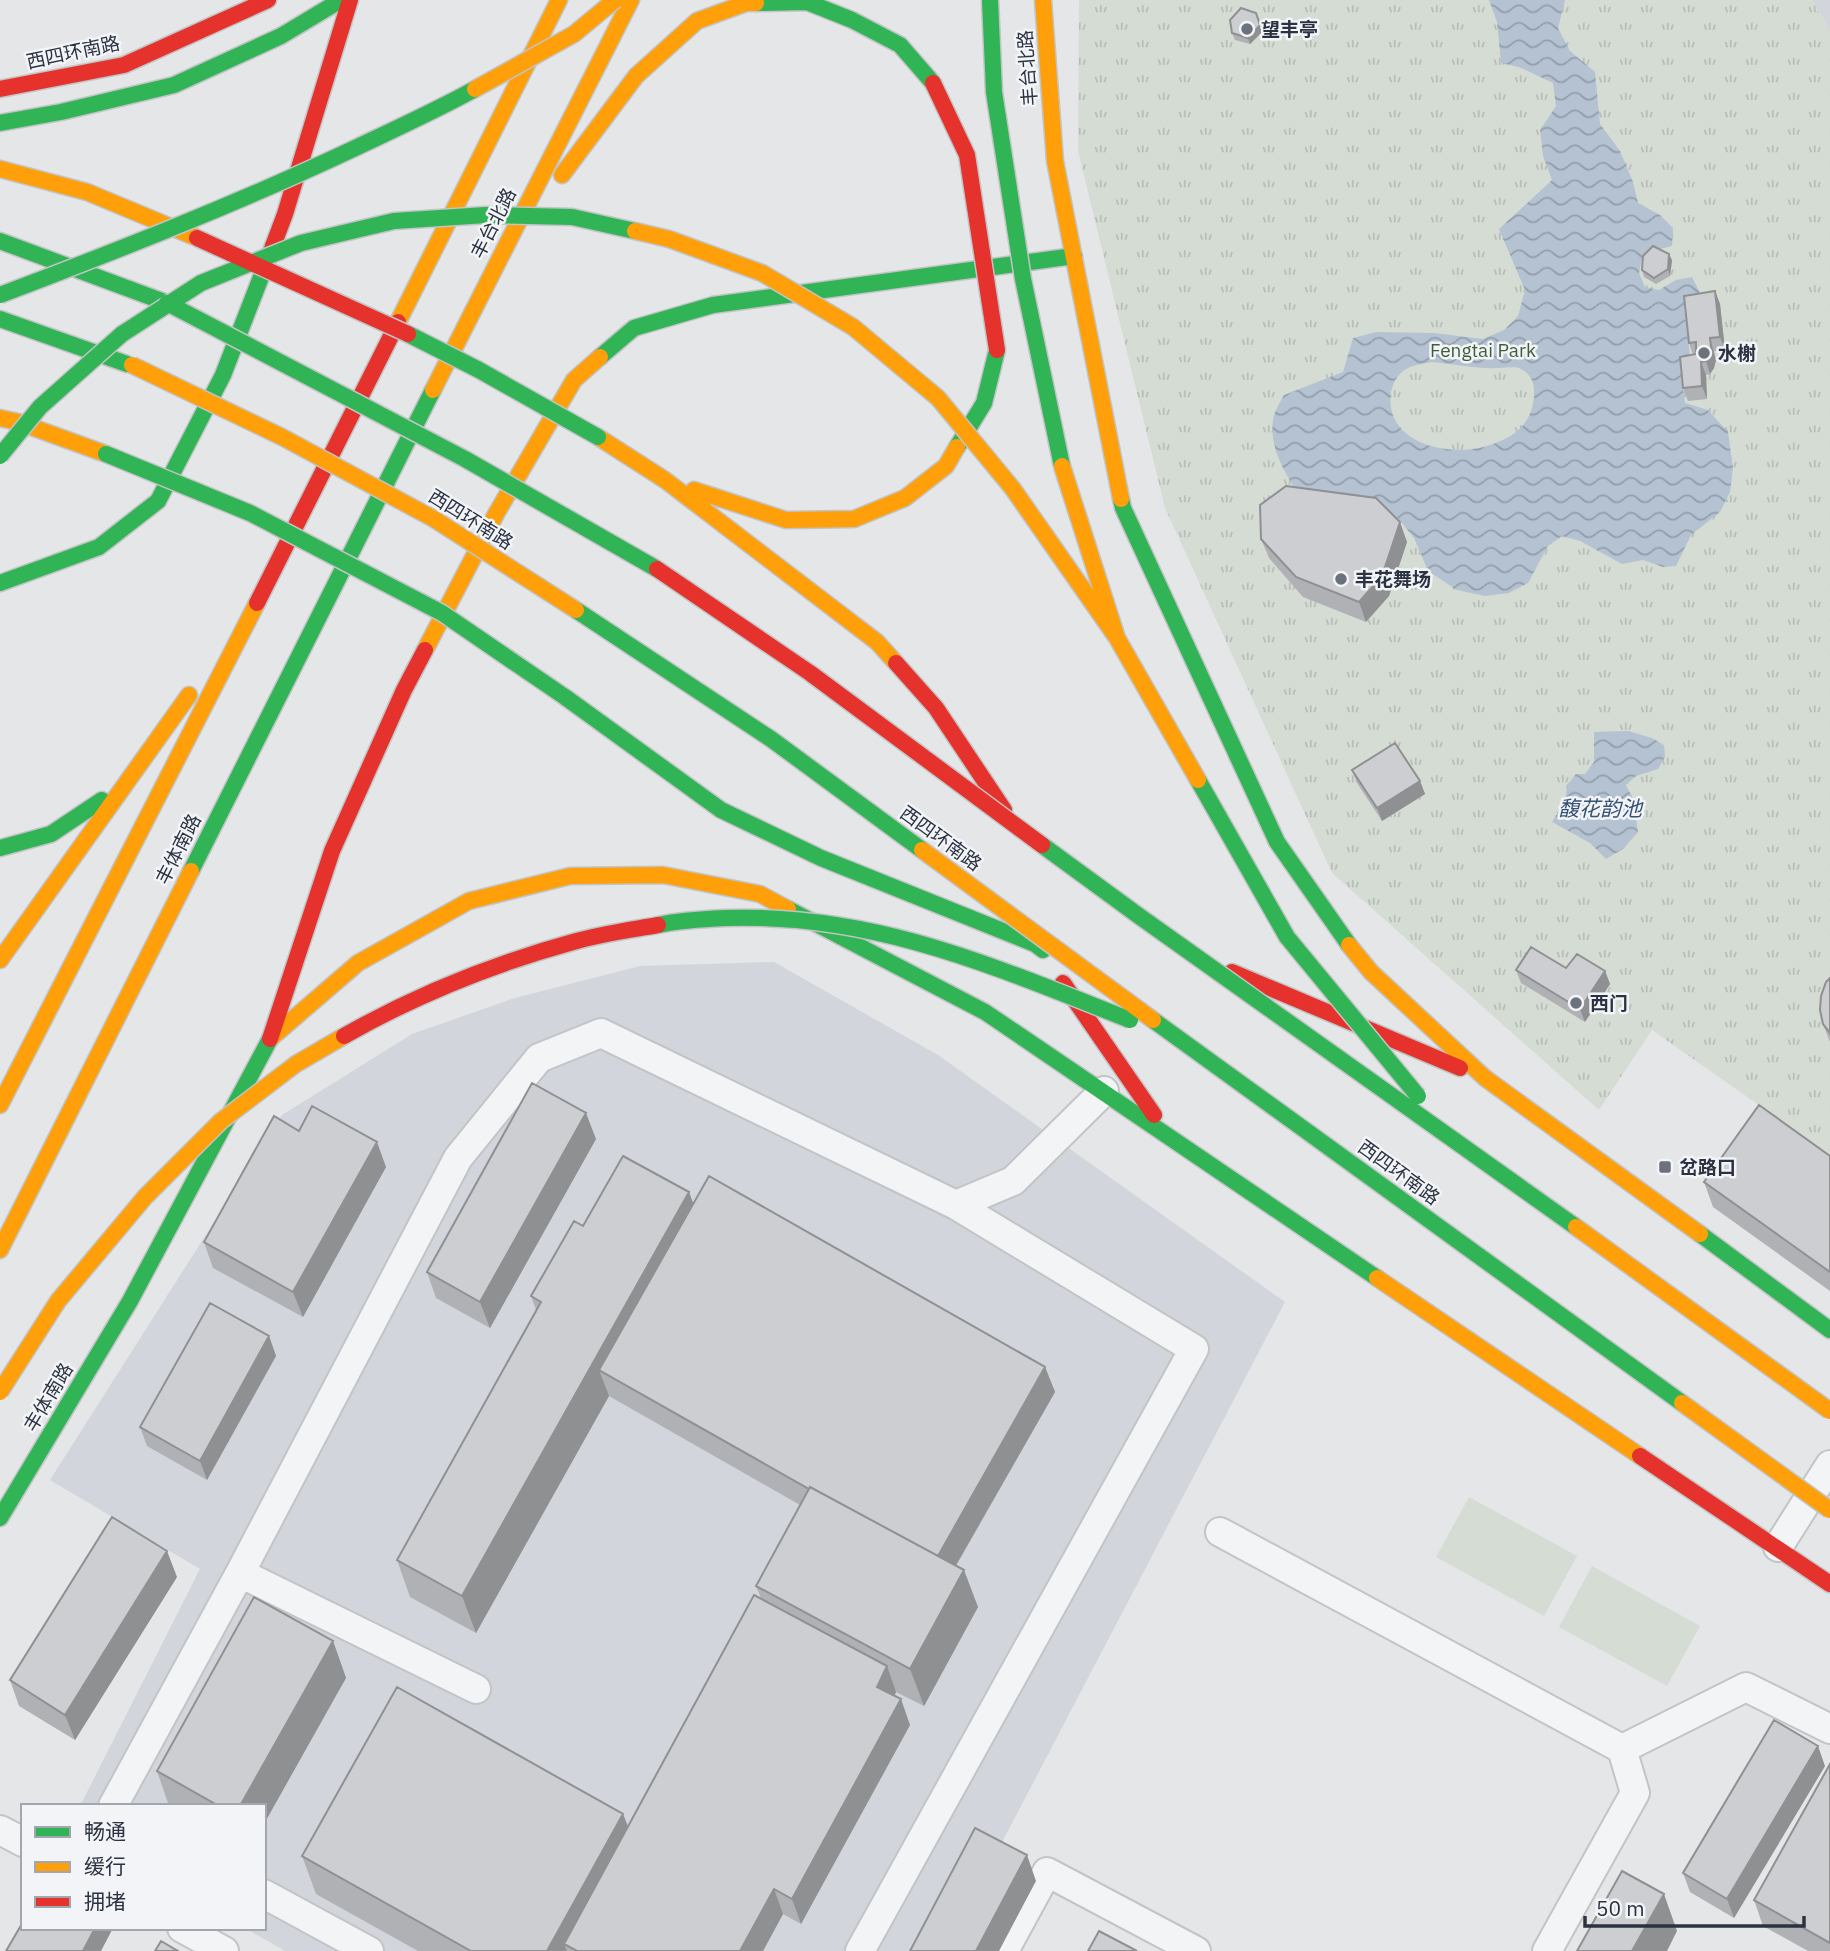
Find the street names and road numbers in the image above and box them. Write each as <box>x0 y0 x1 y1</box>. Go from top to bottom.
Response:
street label: 丰台北路 <box>1012 29 1042 107</box>
street label: 西四环南路 <box>24 30 122 74</box>
street label: 丰台北路 <box>465 184 521 262</box>
street label: 西四环南路 <box>424 484 518 554</box>
street label: 西四环南路 <box>896 800 986 876</box>
street label: 丰体南路 <box>150 810 206 888</box>
street label: 西四环南路 <box>1354 1134 1444 1210</box>
street label: 丰体南路 <box>18 1358 78 1436</box>

